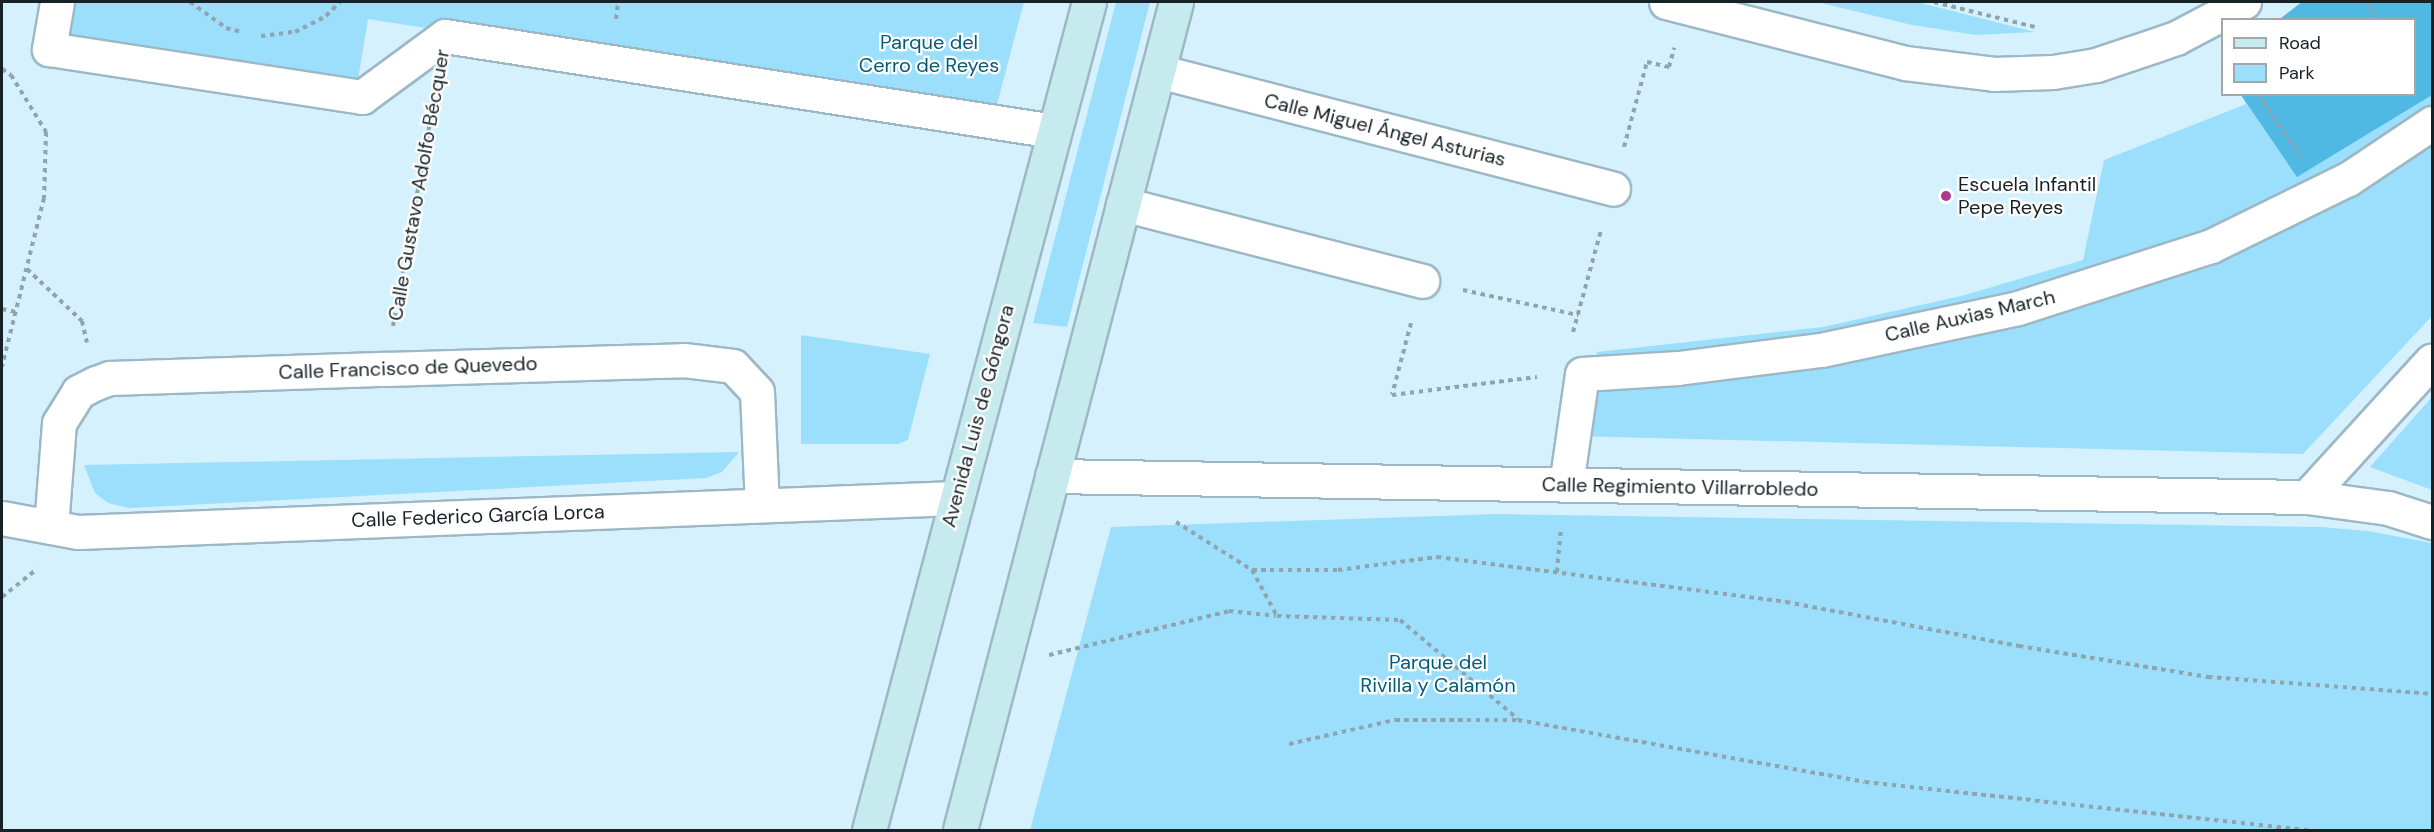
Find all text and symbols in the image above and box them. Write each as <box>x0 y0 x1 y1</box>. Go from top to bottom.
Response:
legend <box>2221 18 2416 96</box>
park label: Parque del Cerro de Reyes <box>859 30 999 77</box>
text: Road <box>2279 31 2321 55</box>
street label: Calle Gustavo Adolfo Bécquer <box>383 47 455 323</box>
text: Park <box>2279 61 2315 85</box>
street label: Calle Miguel Ángel Asturias <box>1262 88 1508 172</box>
place label: Escuela Infantil Pepe Reyes <box>1958 172 2096 219</box>
marker: Escuela Infantil Pepe Reyes <box>1939 189 1953 203</box>
street label: Calle Auxias March <box>1883 285 2057 347</box>
street label: Avenida Luis de Góngora <box>937 302 1019 530</box>
street label: Calle Francisco de Quevedo <box>278 351 538 385</box>
street label: Calle Regimiento Villarrobledo <box>1542 473 1818 501</box>
street label: Calle Federico García Lorca <box>351 500 605 532</box>
park label: Parque del Rivilla y Calamón <box>1360 651 1516 698</box>

